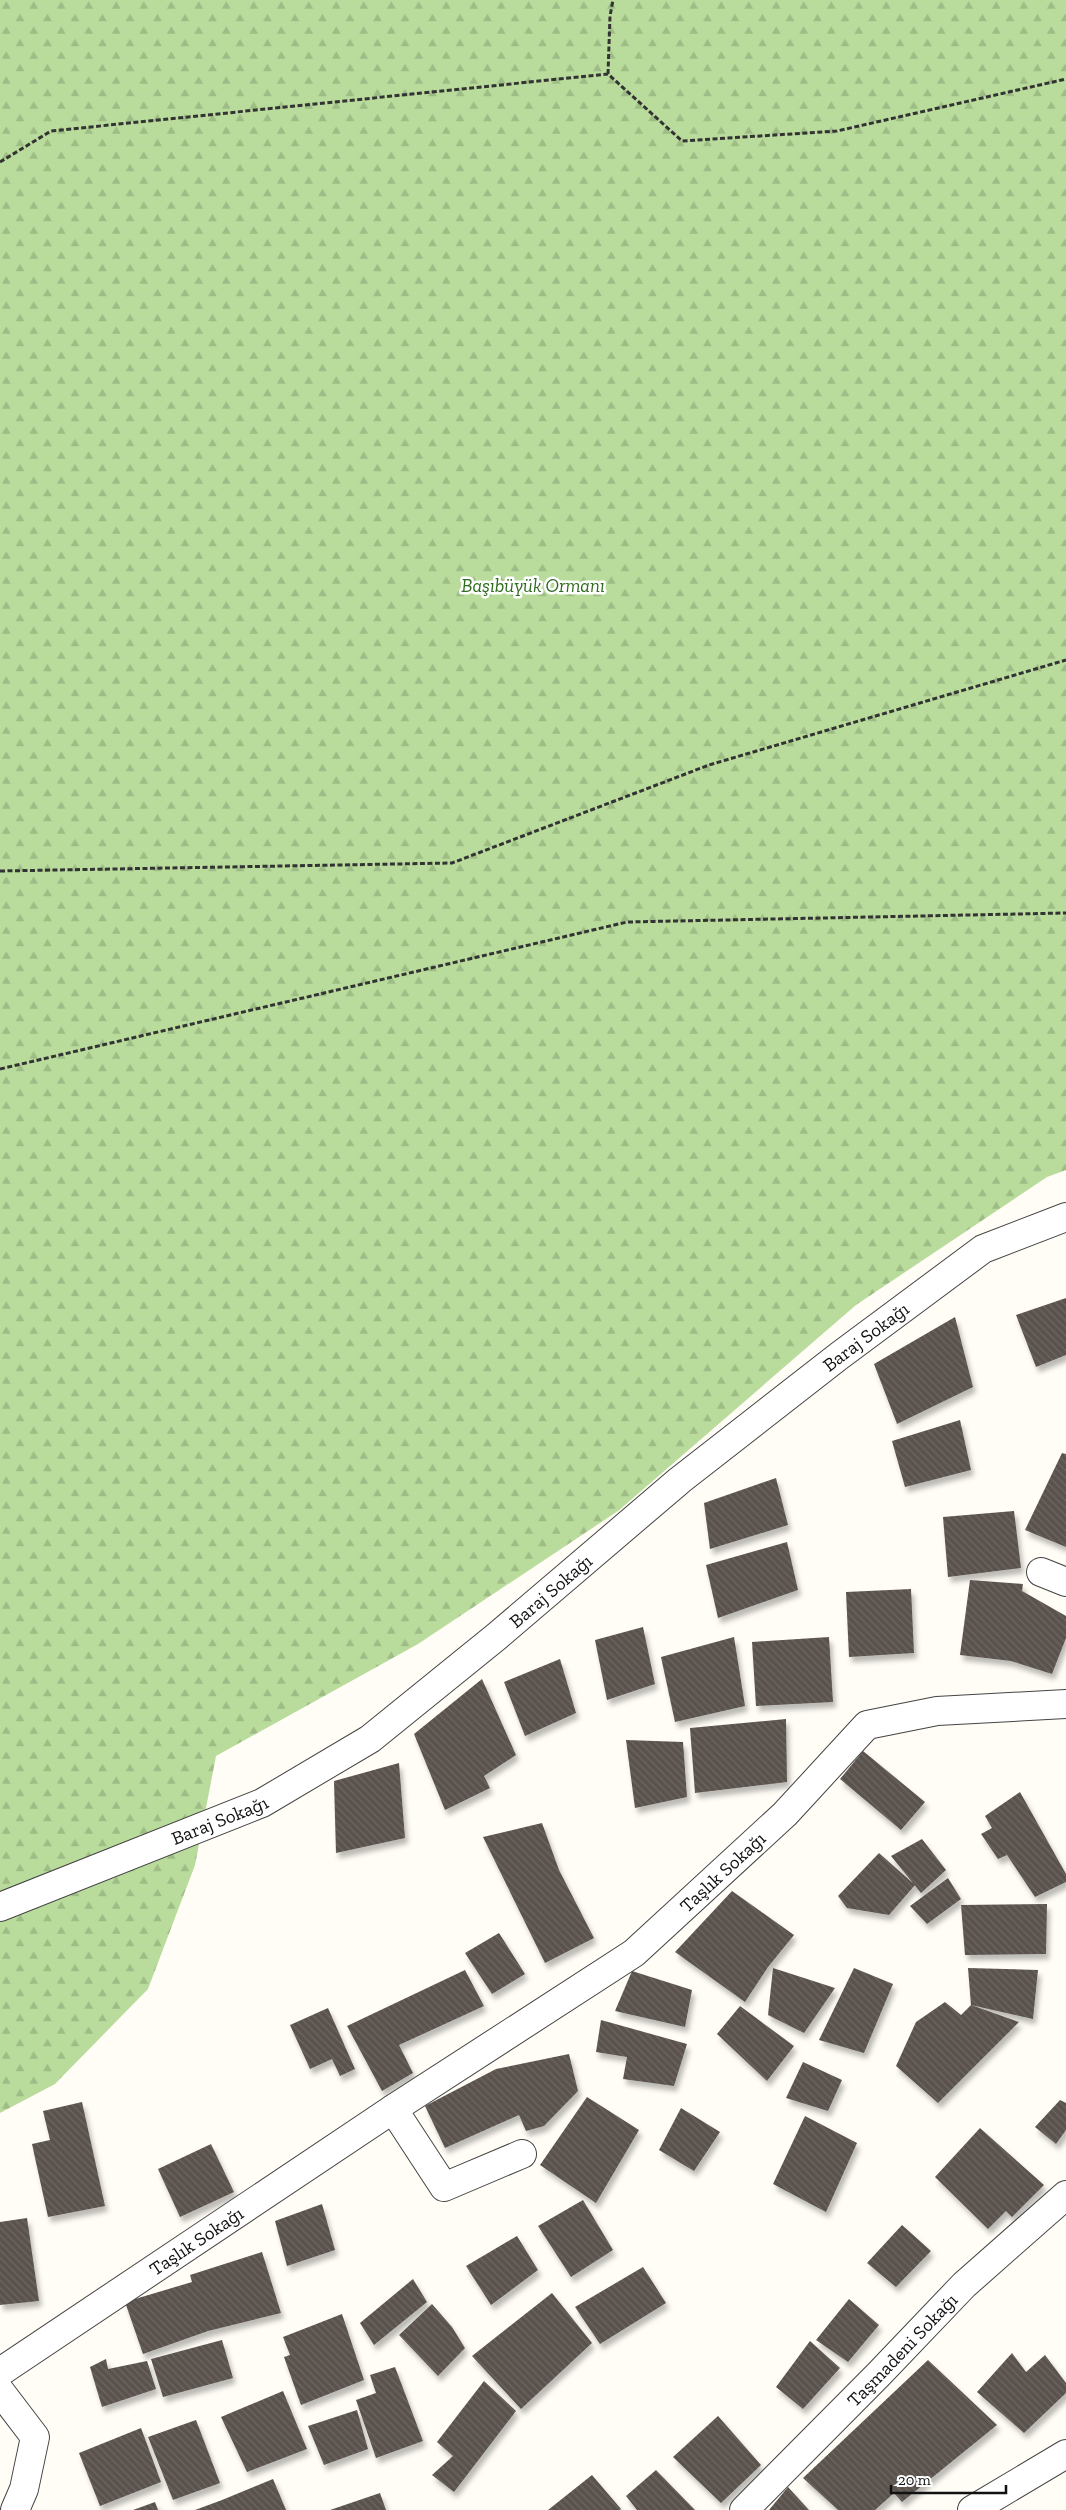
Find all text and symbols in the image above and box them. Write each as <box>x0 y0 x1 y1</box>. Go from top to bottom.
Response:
park label: Başıbüyük Ormanı <box>461 574 605 597</box>
street label: Baraj Sokağı <box>818 1297 913 1376</box>
street label: Baraj Sokağı <box>504 1549 597 1632</box>
street label: Baraj Sokağı <box>168 1791 272 1849</box>
street label: Taşlık Sokağı <box>675 1827 770 1917</box>
street label: Taşlık Sokağı <box>145 2201 247 2280</box>
street label: Taşmadeni Sokağı <box>842 2288 962 2411</box>
scale bar <box>891 2462 1006 2494</box>
text: 20 m <box>898 2471 931 2489</box>

